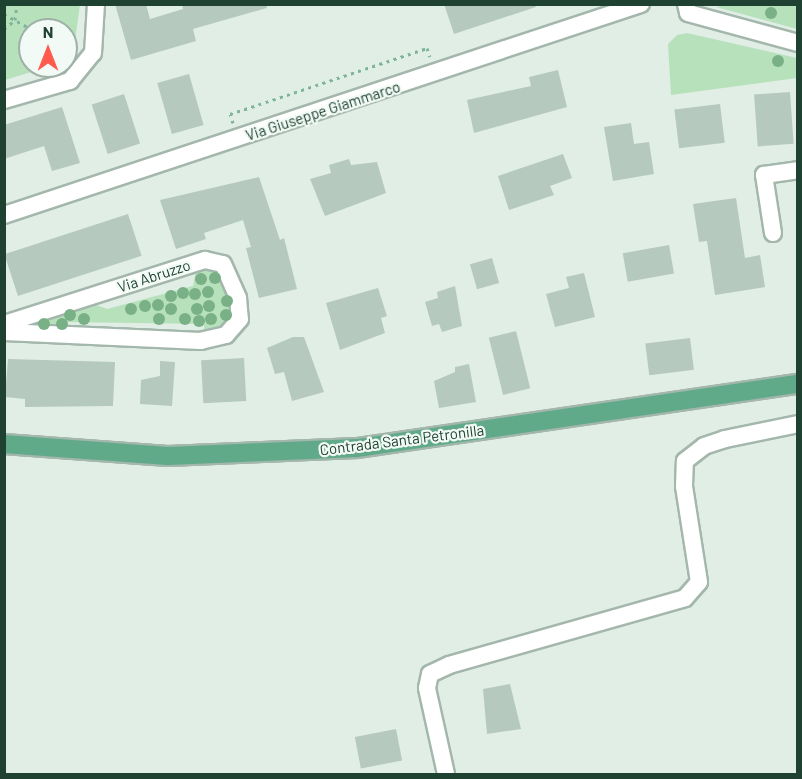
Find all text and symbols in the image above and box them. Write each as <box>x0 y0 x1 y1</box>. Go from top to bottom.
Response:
north arrow <box>18 18 78 78</box>
text: N <box>43 22 53 41</box>
street label: Via Giuseppe Giammarco <box>243 77 403 145</box>
street label: Via Abruzzo <box>115 256 193 296</box>
street label: Contrada Santa Petronilla <box>319 421 485 459</box>

